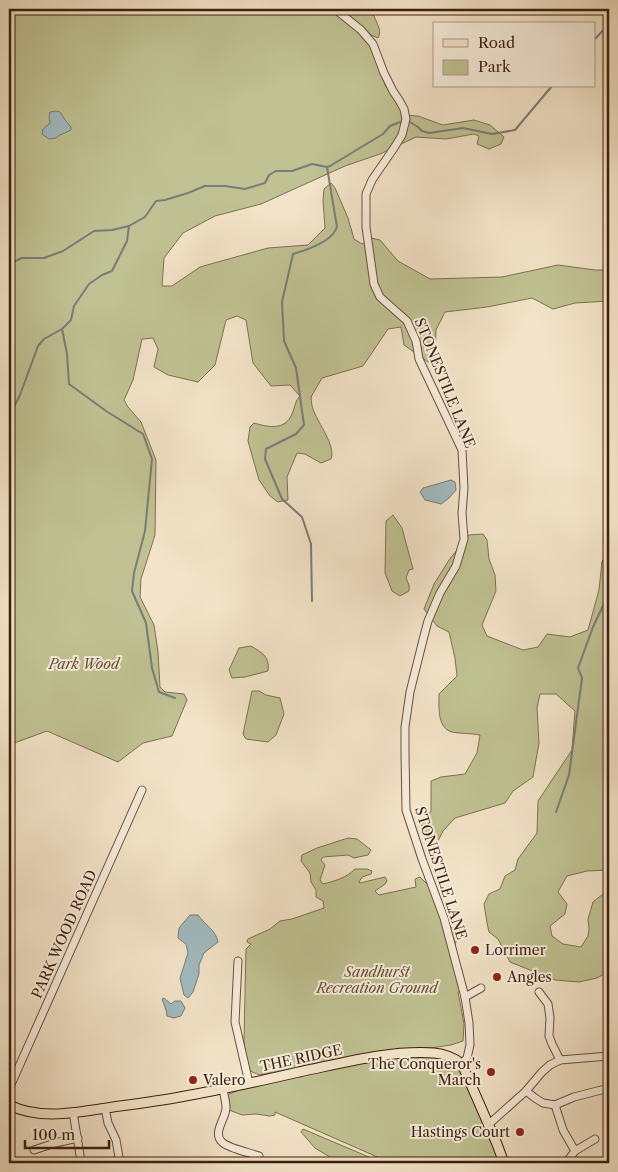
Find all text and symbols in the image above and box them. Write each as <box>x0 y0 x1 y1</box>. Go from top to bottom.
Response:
legend <box>433 22 596 88</box>
text: Road <box>478 33 515 52</box>
text: Park <box>478 57 512 76</box>
street label: STONESTILE LANE <box>411 315 479 451</box>
park label: Park Wood <box>48 655 121 673</box>
street label: STONESTILE LANE <box>411 804 471 942</box>
street label: PARK WOOD ROAD <box>28 867 100 1001</box>
place label: Lorrimer <box>485 941 546 959</box>
marker: Lorrimer <box>469 944 481 956</box>
park label: Sandhurst Recreation Ground <box>316 963 439 997</box>
place label: Angles <box>506 968 552 986</box>
marker: Angles <box>491 971 503 983</box>
street label: THE RIDGE <box>258 1041 344 1075</box>
place label: The Conqueror's March <box>368 1055 481 1089</box>
marker: The Conqueror's March <box>485 1066 497 1078</box>
place label: Valero <box>202 1071 246 1089</box>
marker: Valero <box>187 1074 199 1086</box>
scale bar <box>25 1117 109 1149</box>
place label: Hastings Court <box>411 1123 510 1141</box>
text: 100 m <box>32 1125 75 1144</box>
marker: Hastings Court <box>514 1126 526 1138</box>

